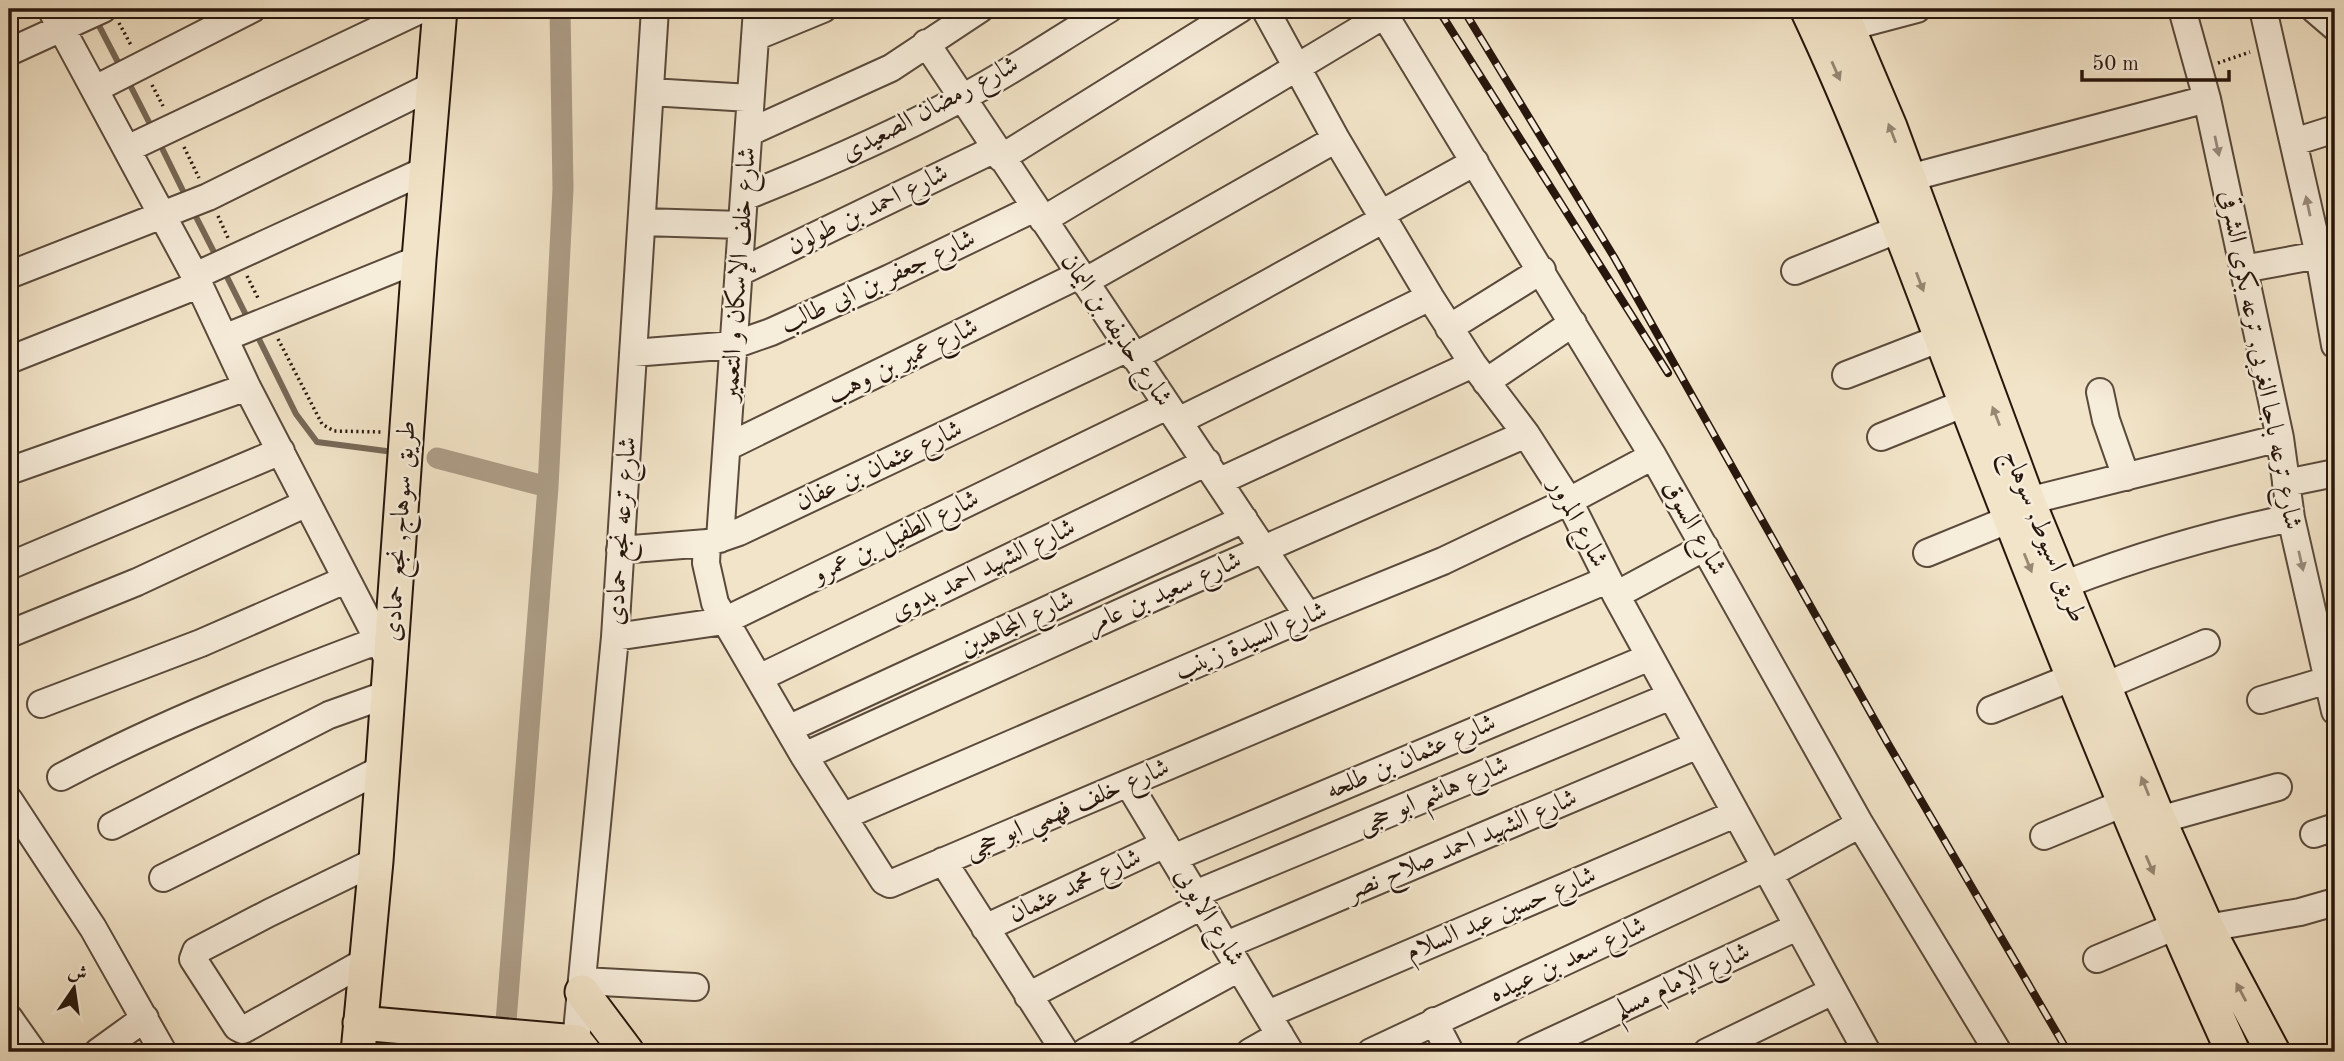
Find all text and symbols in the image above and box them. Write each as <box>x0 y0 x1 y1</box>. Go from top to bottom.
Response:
scale bar <box>2082 38 2228 82</box>
street label: شارع رمضان الصعيدى <box>837 51 1026 173</box>
text: 50 m <box>2092 54 2139 75</box>
one-way arrow <box>1830 61 1841 82</box>
one-way arrow <box>1887 123 1898 144</box>
one-way arrow <box>2211 135 2222 157</box>
street label: شارع خلف الإسكان و التعمير <box>715 146 768 405</box>
street label: شارع احمد بن طولون <box>783 160 956 266</box>
street label: شارع ترعه باجا الغربى, ترعه بكرى الشرقى <box>2207 188 2307 533</box>
one-way arrow <box>2303 195 2314 217</box>
street label: شارع جعفر بن ابى طالب <box>776 225 982 345</box>
street label: شارع حذيفه بن اليمان <box>1049 249 1177 415</box>
one-way arrow <box>1914 272 1925 293</box>
street label: شارع عمير بن وهب <box>824 313 986 415</box>
one-way arrow <box>1991 405 2002 426</box>
street label: شارع عثمان بن عفان <box>791 416 970 522</box>
street label: طريق سوهاج, نجع حمادى <box>379 420 430 643</box>
street label: شارع ترعه نجع حمادى <box>602 436 651 627</box>
street label: طريق اسيوط, سوهاج <box>1989 446 2091 630</box>
street label: شارع المرور <box>1536 471 1612 575</box>
street label: شارع السوق <box>1651 476 1731 583</box>
street label: شارع الطفيل بن عمرو <box>806 486 986 596</box>
street label: شارع الشهيد احمد بدوى <box>887 514 1082 632</box>
street label: شارع سعيد بن عامر <box>1083 547 1248 645</box>
one-way arrow <box>2296 550 2307 572</box>
one-way arrow <box>2022 553 2033 574</box>
street label: شارع المجاهدين <box>956 586 1081 668</box>
street label: شارع السيدة زينب <box>1171 597 1334 691</box>
street label: شارع عثمان بن طلحه <box>1322 710 1502 811</box>
street label: شارع هاشم ابو حجى <box>1354 751 1517 849</box>
street label: شارع خلف فهمي ابو حجى <box>961 754 1177 873</box>
one-way arrow <box>2140 775 2151 796</box>
street label: شارع الشهيد احمد صلاح نصر <box>1340 785 1585 915</box>
street label: شارع محمد عثمان <box>1005 844 1148 934</box>
one-way arrow <box>2144 855 2156 875</box>
street label: شارع حسين عبد السلام <box>1402 862 1603 973</box>
street label: شارع الايوبى <box>1164 863 1248 974</box>
street label: شارع سعد بن عبيده <box>1486 912 1653 1014</box>
street label: شارع الإمام مسلم <box>1610 938 1759 1034</box>
north arrow <box>38 953 108 1023</box>
text: ش <box>66 962 89 985</box>
one-way arrow <box>2235 982 2247 1002</box>

